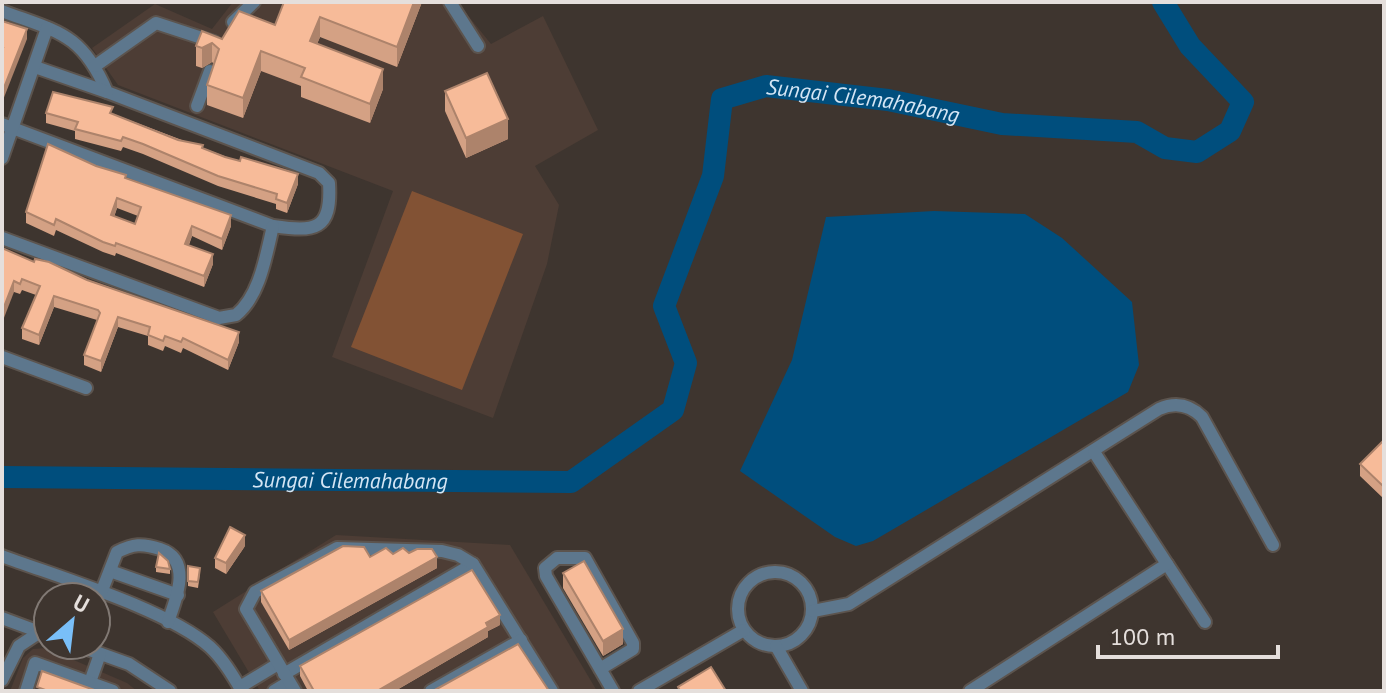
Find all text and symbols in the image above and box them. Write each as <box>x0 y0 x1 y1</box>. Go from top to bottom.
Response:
water label: Sungai Cilemahabang <box>765 72 962 129</box>
water label: Sungai Cilemahabang <box>252 465 448 495</box>
north arrow <box>32 581 112 661</box>
text: U <box>69 588 94 619</box>
scale bar <box>1098 609 1278 659</box>
text: 100 m <box>1110 621 1175 652</box>

